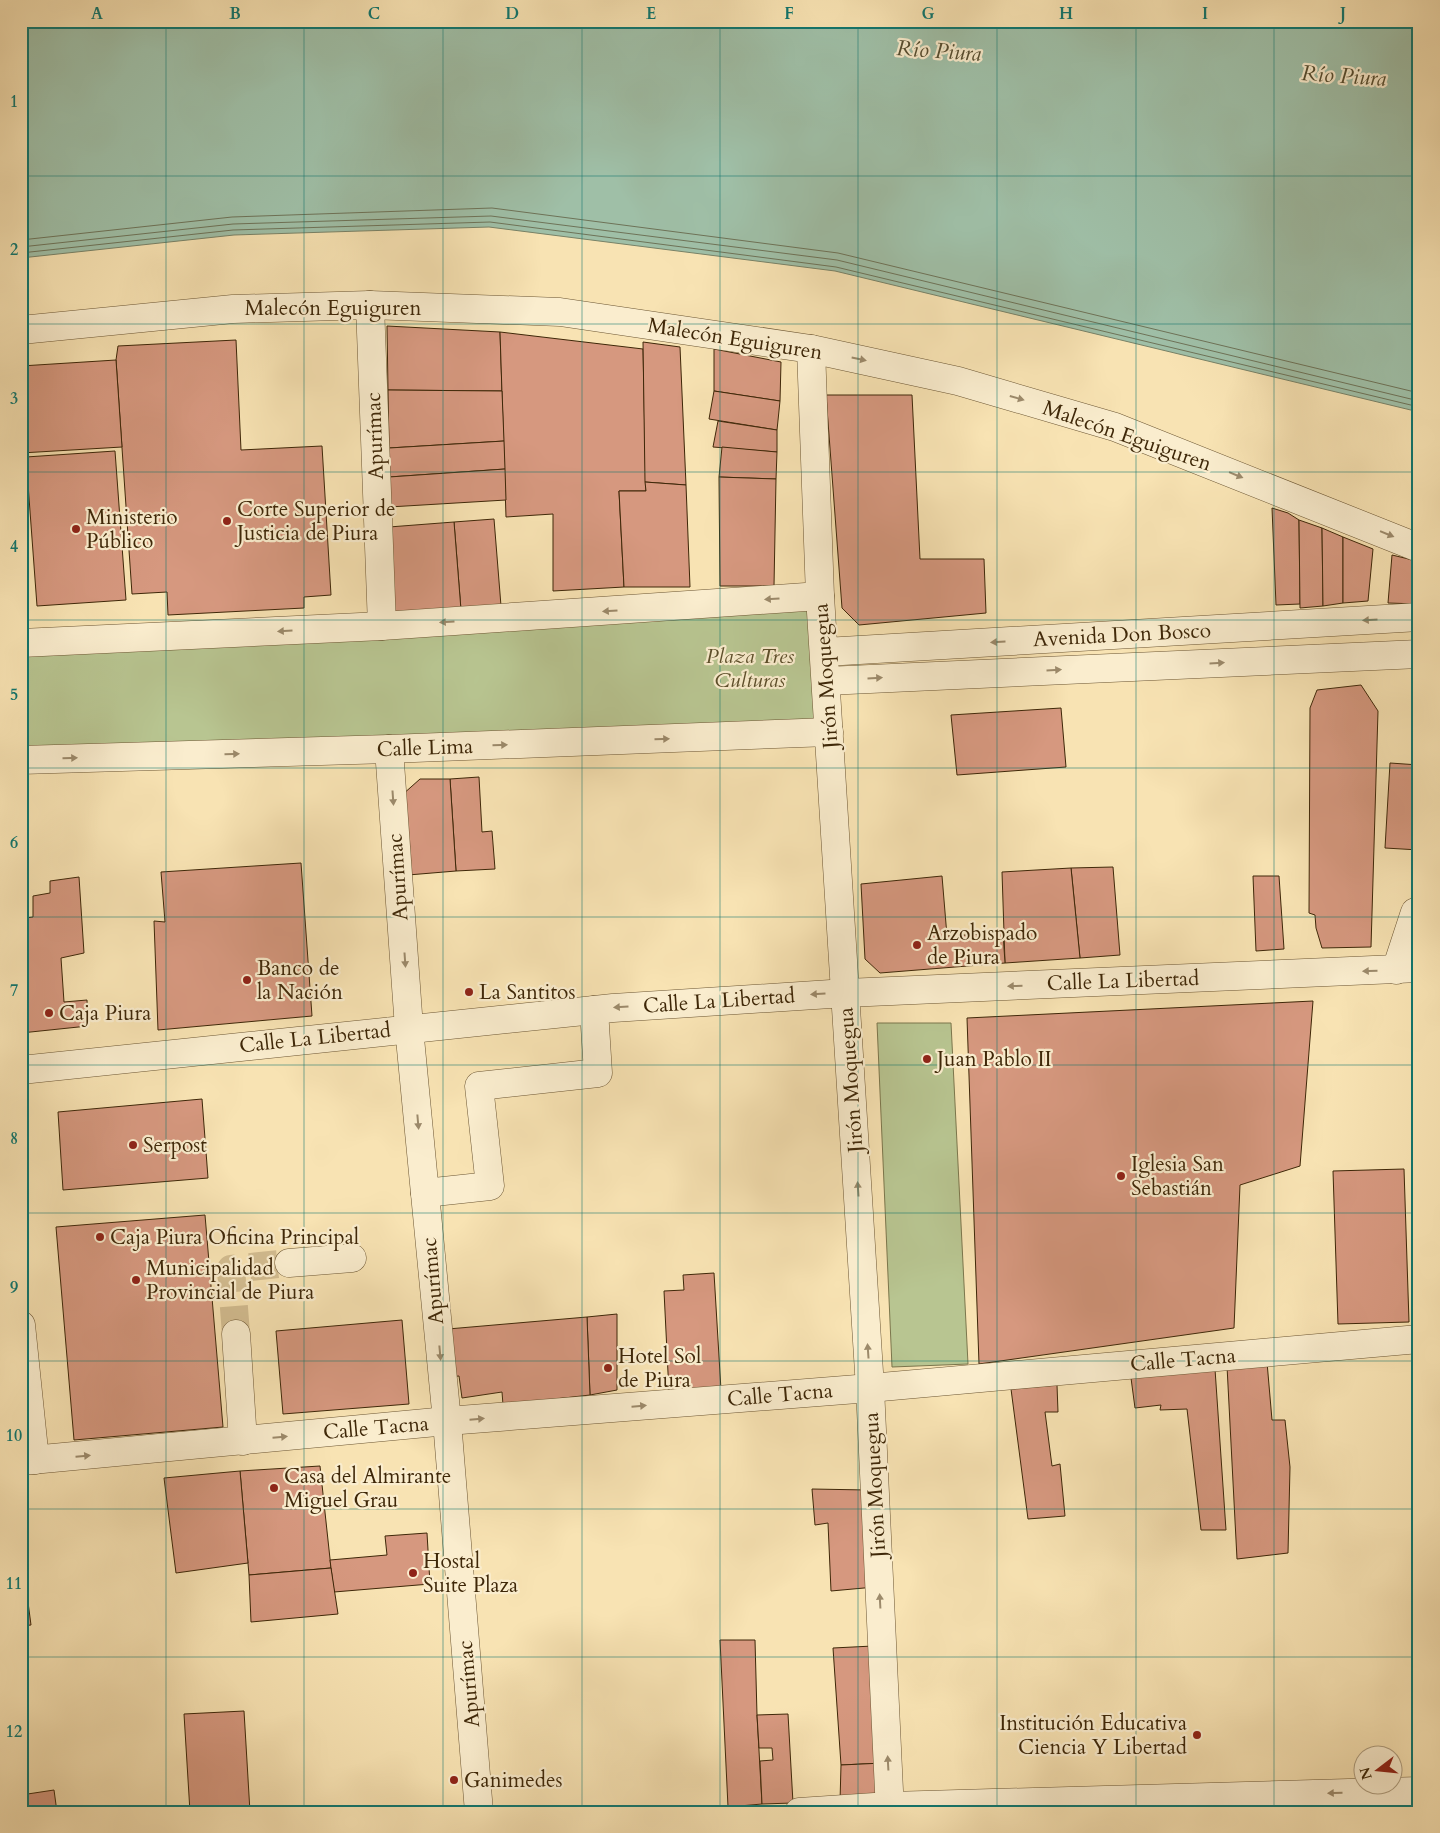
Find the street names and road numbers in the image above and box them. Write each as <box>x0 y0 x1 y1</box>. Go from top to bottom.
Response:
street label: Malecón Eguiguren <box>245 294 421 323</box>
street label: Malecón Eguiguren <box>645 311 825 367</box>
street label: Apurímac <box>359 392 391 480</box>
street label: Malecón Eguiguren <box>1039 394 1215 479</box>
street label: Jirón Moquegua <box>806 602 846 753</box>
street label: Avenida Don Bosco <box>1032 616 1212 654</box>
street label: Calle Lima <box>376 732 474 764</box>
street label: Apurímac <box>380 832 416 922</box>
street label: Calle La Libertad <box>1046 964 1200 998</box>
street label: Calle La Libertad <box>642 981 796 1021</box>
street label: Jirón Moquegua <box>831 1006 871 1157</box>
street label: Calle La Libertad <box>238 1016 392 1060</box>
street label: Apurímac <box>415 1236 451 1326</box>
street label: Calle Tacna <box>1129 1341 1237 1379</box>
street label: Calle Tacna <box>726 1376 834 1414</box>
street label: Calle Tacna <box>322 1409 430 1447</box>
street label: Jirón Moquegua <box>857 1412 893 1561</box>
street label: Apurímac <box>451 1639 487 1729</box>

